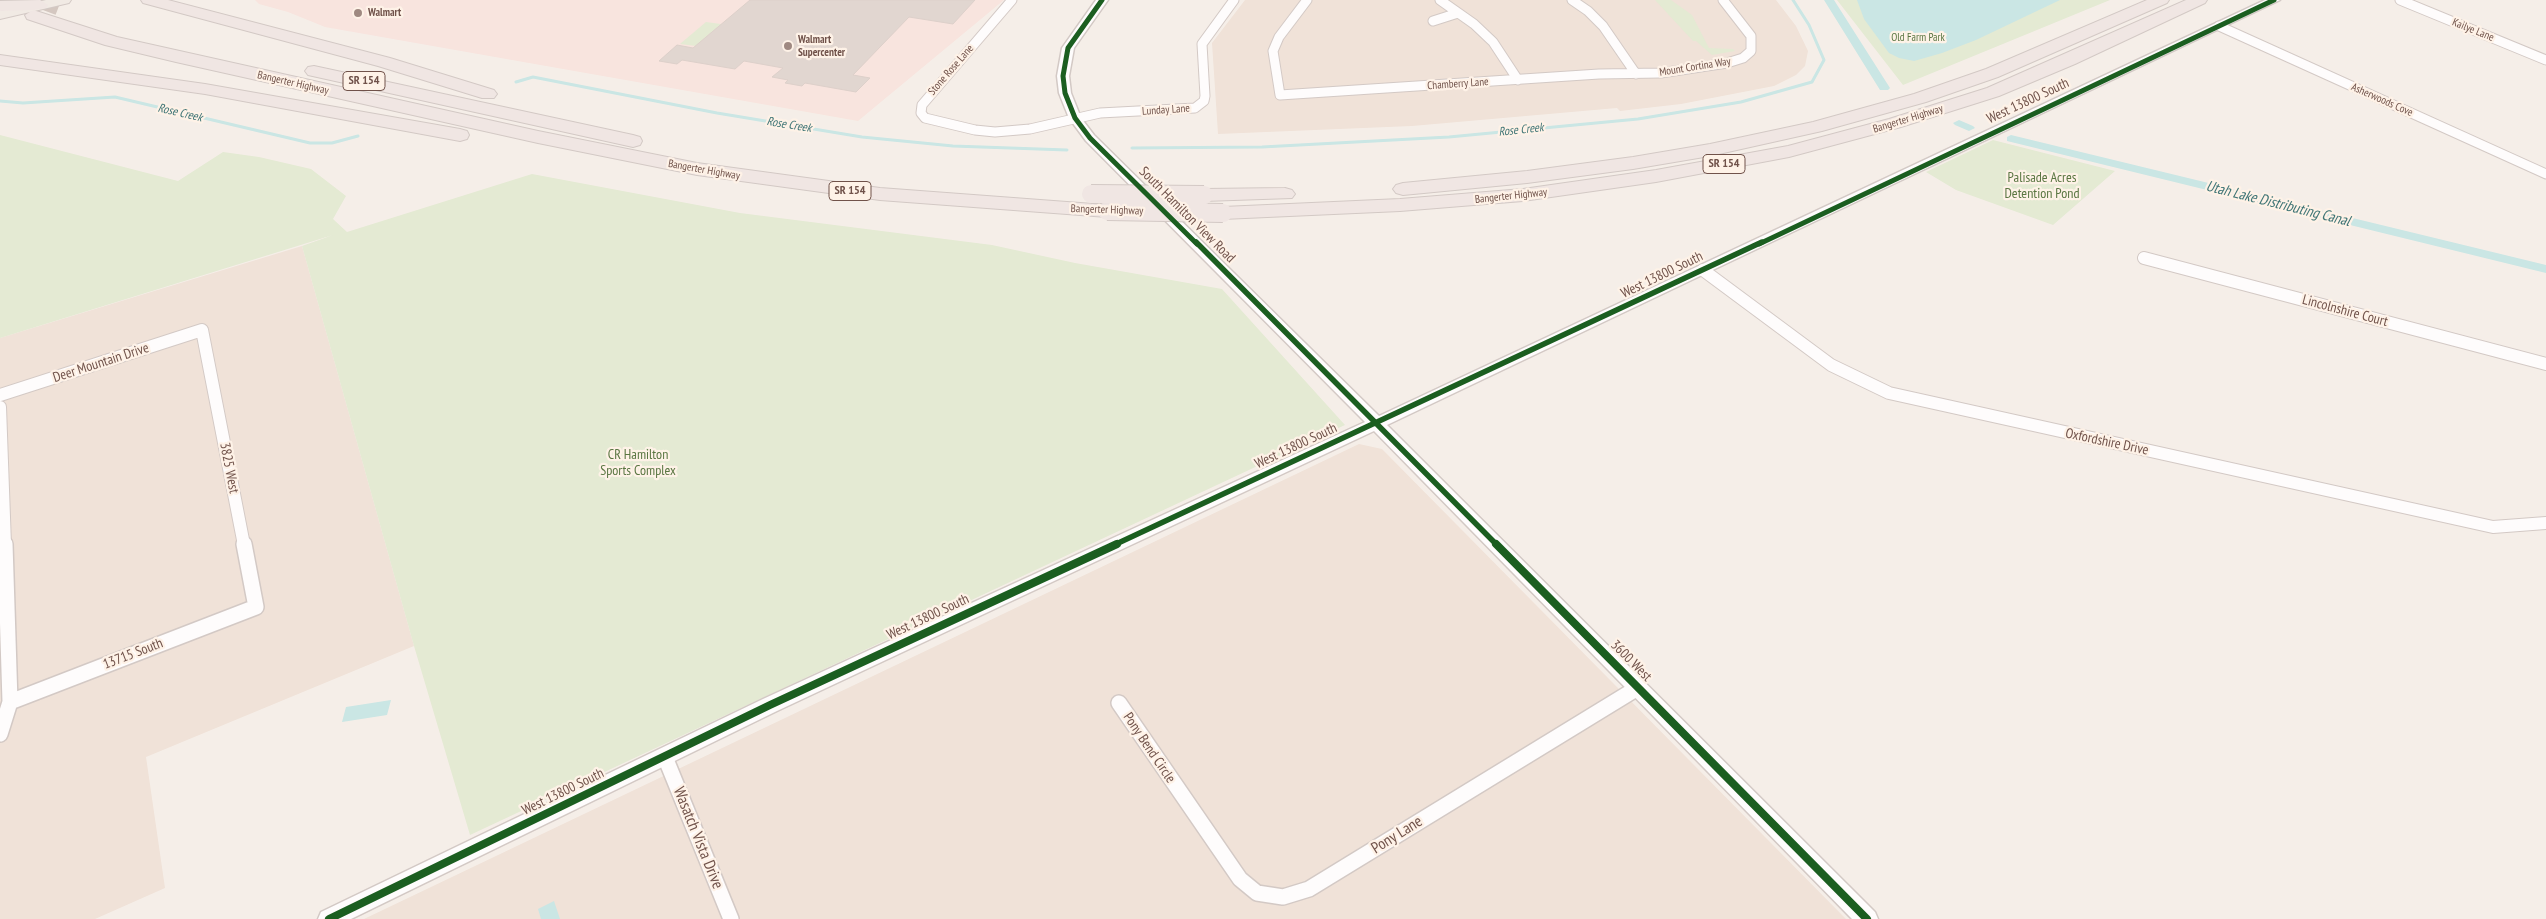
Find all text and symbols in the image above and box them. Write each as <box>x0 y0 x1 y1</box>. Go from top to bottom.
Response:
place label: Walmart <box>368 6 401 20</box>
marker: Walmart <box>352 7 364 19</box>
street label: Kailye Lane <box>2450 16 2496 44</box>
park label: Old Farm Park <box>1891 31 1945 45</box>
place label: Walmart Supercenter <box>798 33 845 59</box>
marker: Walmart Supercenter <box>782 40 794 52</box>
street label: Stone Rose Lane <box>926 42 976 98</box>
street label: Mount Cortina Way <box>1658 55 1732 79</box>
street label: Bangerter Highway <box>256 68 330 98</box>
road number: SR 154 <box>343 72 385 90</box>
street label: Chamberry Lane <box>1427 75 1489 93</box>
street label: West 13800 South <box>1984 75 2072 127</box>
street label: Asherwoods Cove <box>2349 81 2415 119</box>
water label: Rose Creek <box>156 101 204 125</box>
street label: Lunday Lane <box>1142 102 1190 118</box>
street label: Bangerter Highway <box>1871 102 1945 136</box>
water label: Rose Creek <box>766 114 812 136</box>
water label: Rose Creek <box>1498 120 1544 140</box>
road number: SR 154 <box>1703 154 1745 173</box>
street label: Bangerter Highway <box>667 157 741 183</box>
street label: South Hamilton View Road <box>1136 164 1238 266</box>
park label: Palisade Acres Detention Pond <box>2004 170 2080 202</box>
water label: Utah Lake Distributing Canal <box>2204 177 2352 231</box>
road number: SR 154 <box>829 182 871 200</box>
street label: Bangerter Highway <box>1474 186 1548 206</box>
street label: Bangerter Highway <box>1070 202 1144 218</box>
street label: West 13800 South <box>1618 248 1706 302</box>
street label: Lincolnshire Court <box>2300 292 2390 330</box>
street label: Deer Mountain Drive <box>51 340 151 386</box>
street label: West 13800 South <box>1252 420 1340 472</box>
street label: Oxfordshire Drive <box>2064 425 2150 459</box>
street label: 3825 West <box>216 441 242 495</box>
park label: CR Hamilton Sports Complex <box>600 447 676 480</box>
street label: West 13800 South <box>884 591 972 643</box>
street label: 13715 South <box>101 635 165 673</box>
street label: 3600 West <box>1607 637 1655 685</box>
street label: Pony Bend Circle <box>1119 710 1179 786</box>
street label: West 13800 South <box>519 765 607 819</box>
street label: Wasatch Vista Drive <box>669 784 727 892</box>
street label: Pony Lane <box>1368 812 1426 858</box>

